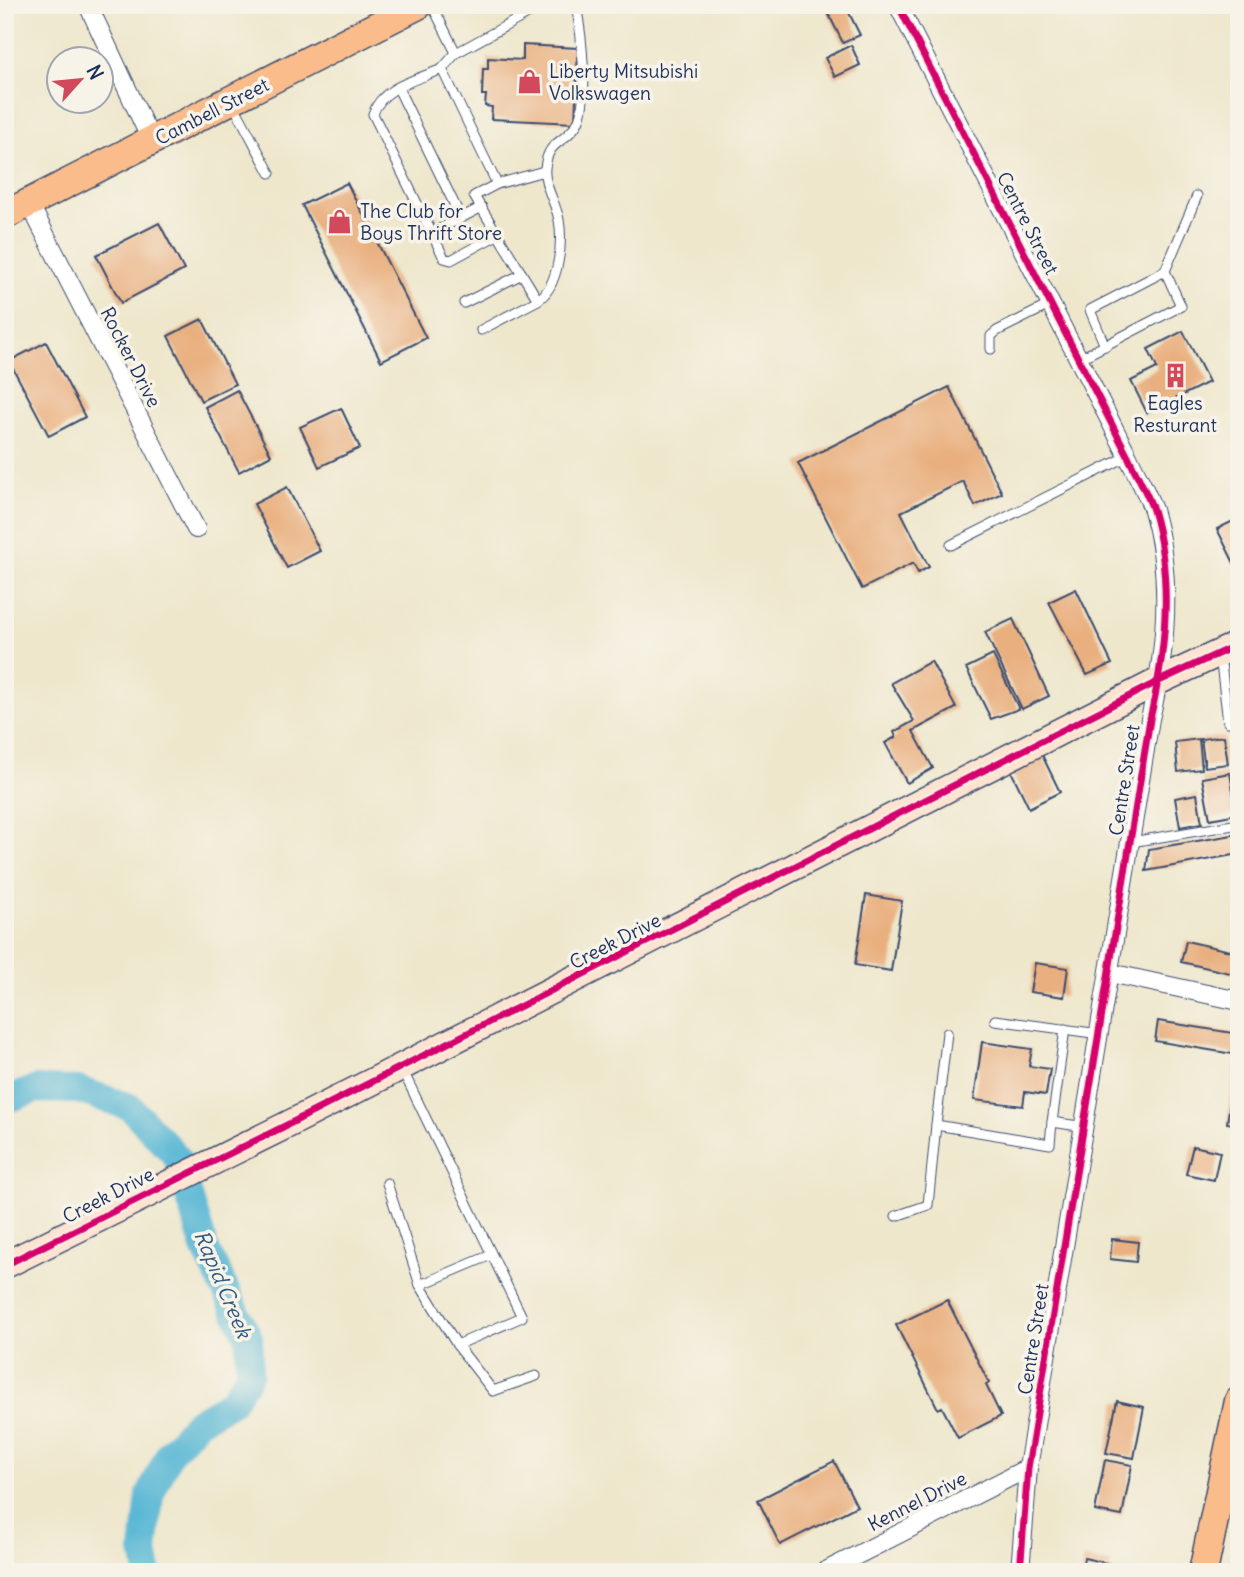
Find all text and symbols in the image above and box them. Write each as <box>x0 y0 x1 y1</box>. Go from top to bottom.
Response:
north arrow <box>46 46 116 116</box>
place label: Liberty Mitsubishi Volkswagen <box>549 59 698 105</box>
text: N <box>81 61 109 84</box>
shop icon: Liberty Mitsubishi Volkswagen <box>515 68 543 96</box>
street label: Cambell Street <box>151 72 273 150</box>
street label: Centre Street <box>992 168 1064 278</box>
place label: The Club for Boys Thrift Store <box>360 199 502 245</box>
shop icon: The Club for Boys Thrift Store <box>326 208 354 236</box>
street label: Rocker Drive <box>96 303 166 411</box>
building icon: Eagles Resturant <box>1161 361 1189 389</box>
place label: Eagles Resturant <box>1133 391 1217 437</box>
street label: Centre Street <box>1103 723 1145 837</box>
street label: Creek Drive <box>565 908 665 974</box>
street label: Creek Drive <box>58 1162 158 1228</box>
water label: Rapid Creek <box>188 1226 258 1343</box>
street label: Centre Street <box>1012 1282 1054 1396</box>
street label: Kennel Drive <box>864 1466 970 1536</box>

